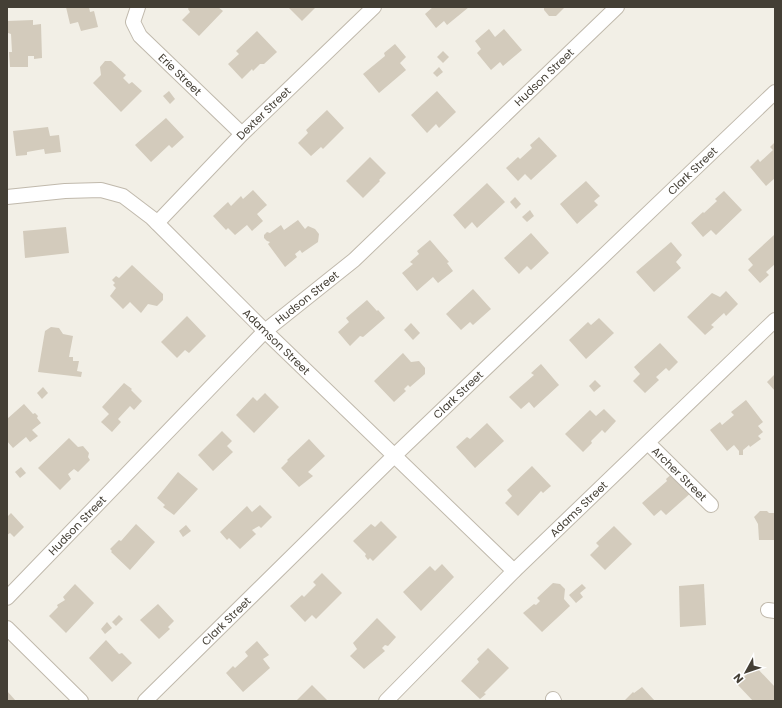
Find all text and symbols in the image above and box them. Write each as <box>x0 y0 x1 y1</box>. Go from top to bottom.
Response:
street label: Hudson Street <box>511 45 578 110</box>
street label: Erie Street <box>155 50 205 99</box>
street label: Dexter Street <box>233 83 294 143</box>
street label: Clark Street <box>664 143 721 199</box>
street label: Hudson Street <box>272 267 342 328</box>
street label: Adamson Street <box>239 305 314 378</box>
street label: Clark Street <box>430 367 487 423</box>
street label: Archer Street <box>648 443 710 505</box>
street label: Adams Street <box>546 477 611 541</box>
street label: Hudson Street <box>45 492 110 559</box>
street label: Clark Street <box>198 593 255 649</box>
north arrow <box>726 652 766 692</box>
text: N <box>730 670 747 687</box>

